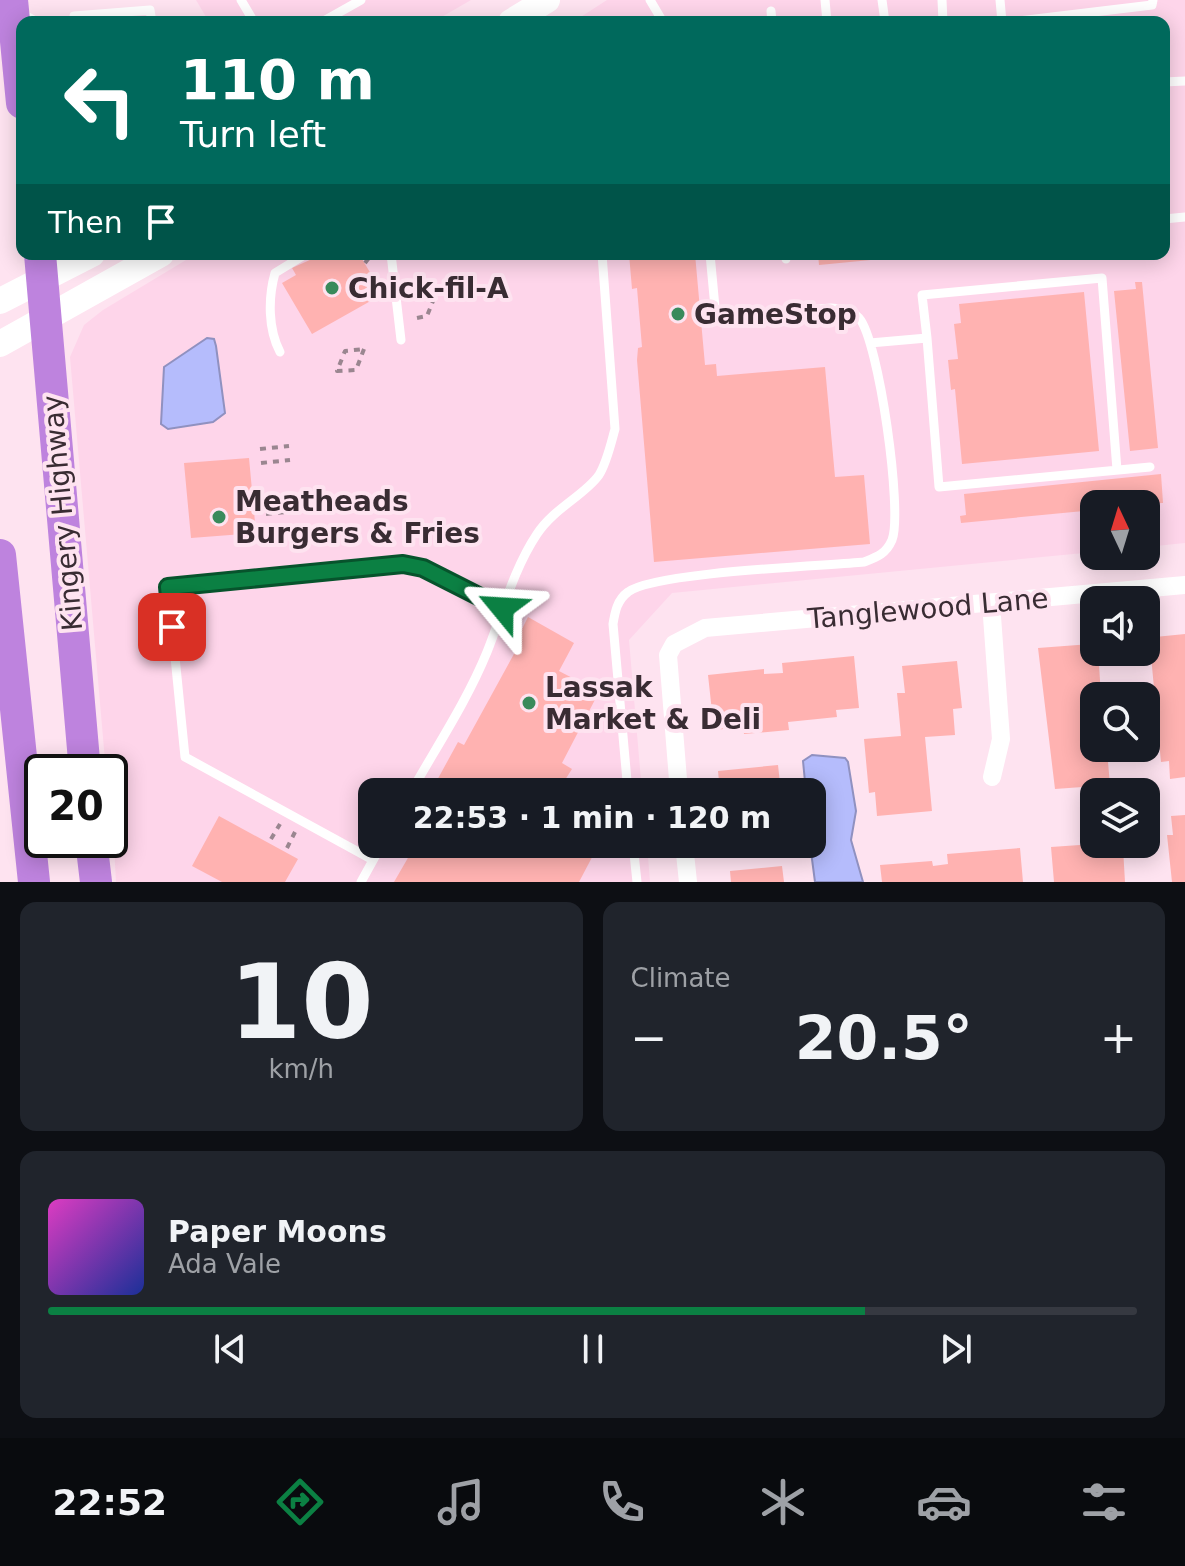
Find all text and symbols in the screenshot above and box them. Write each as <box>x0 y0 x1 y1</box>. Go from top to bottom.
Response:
text: 110 m <box>180 47 375 112</box>
icon: left <box>48 48 152 152</box>
text: Turn left <box>180 114 326 155</box>
icon: arrive <box>139 200 183 244</box>
text: Then <box>48 205 123 240</box>
place label: Chick-fil-A <box>348 272 509 305</box>
marker: Chick-fil-A <box>323 279 341 297</box>
place label: GameStop <box>694 298 857 331</box>
marker: GameStop <box>669 305 687 323</box>
street label: Kingery Highway <box>36 394 89 632</box>
place label: Meatheads Burgers & Fries <box>235 485 480 550</box>
north arrow <box>1080 490 1160 570</box>
map controls <box>1080 490 1160 858</box>
marker: Meatheads Burgers & Fries <box>210 508 228 526</box>
position arrow <box>460 566 544 650</box>
street label: Tanglewood Lane <box>805 582 1050 636</box>
button: sound <box>1080 586 1160 666</box>
pin <box>138 593 206 661</box>
icon: arrive <box>150 605 194 649</box>
place label: Lassak Market & Deli <box>545 671 761 736</box>
button: search <box>1080 682 1160 762</box>
marker: Lassak Market & Deli <box>520 694 538 712</box>
speed limit sign: 20 <box>24 754 128 858</box>
button: layers <box>1080 778 1160 858</box>
text: 22:53 · 1 min · 120 m <box>413 800 771 835</box>
text: 10 <box>229 941 374 1063</box>
text: Climate <box>631 963 731 993</box>
text: 20.5° <box>795 1003 973 1073</box>
text: − <box>631 1012 667 1063</box>
text: + <box>1100 1012 1137 1063</box>
text: km/h <box>268 1054 334 1084</box>
text: Paper Moons <box>168 1214 387 1249</box>
text: Ada Vale <box>168 1249 281 1279</box>
icon: previous <box>208 1327 252 1371</box>
icon: pause <box>571 1327 615 1371</box>
icon: next <box>934 1327 978 1371</box>
icon: directions <box>272 1474 328 1530</box>
icon: music <box>433 1474 489 1530</box>
icon: phone <box>594 1474 650 1530</box>
icon: climate <box>755 1474 811 1530</box>
icon: car <box>916 1474 972 1530</box>
icon: filters <box>1076 1474 1132 1530</box>
text: 22:52 <box>52 1482 167 1523</box>

